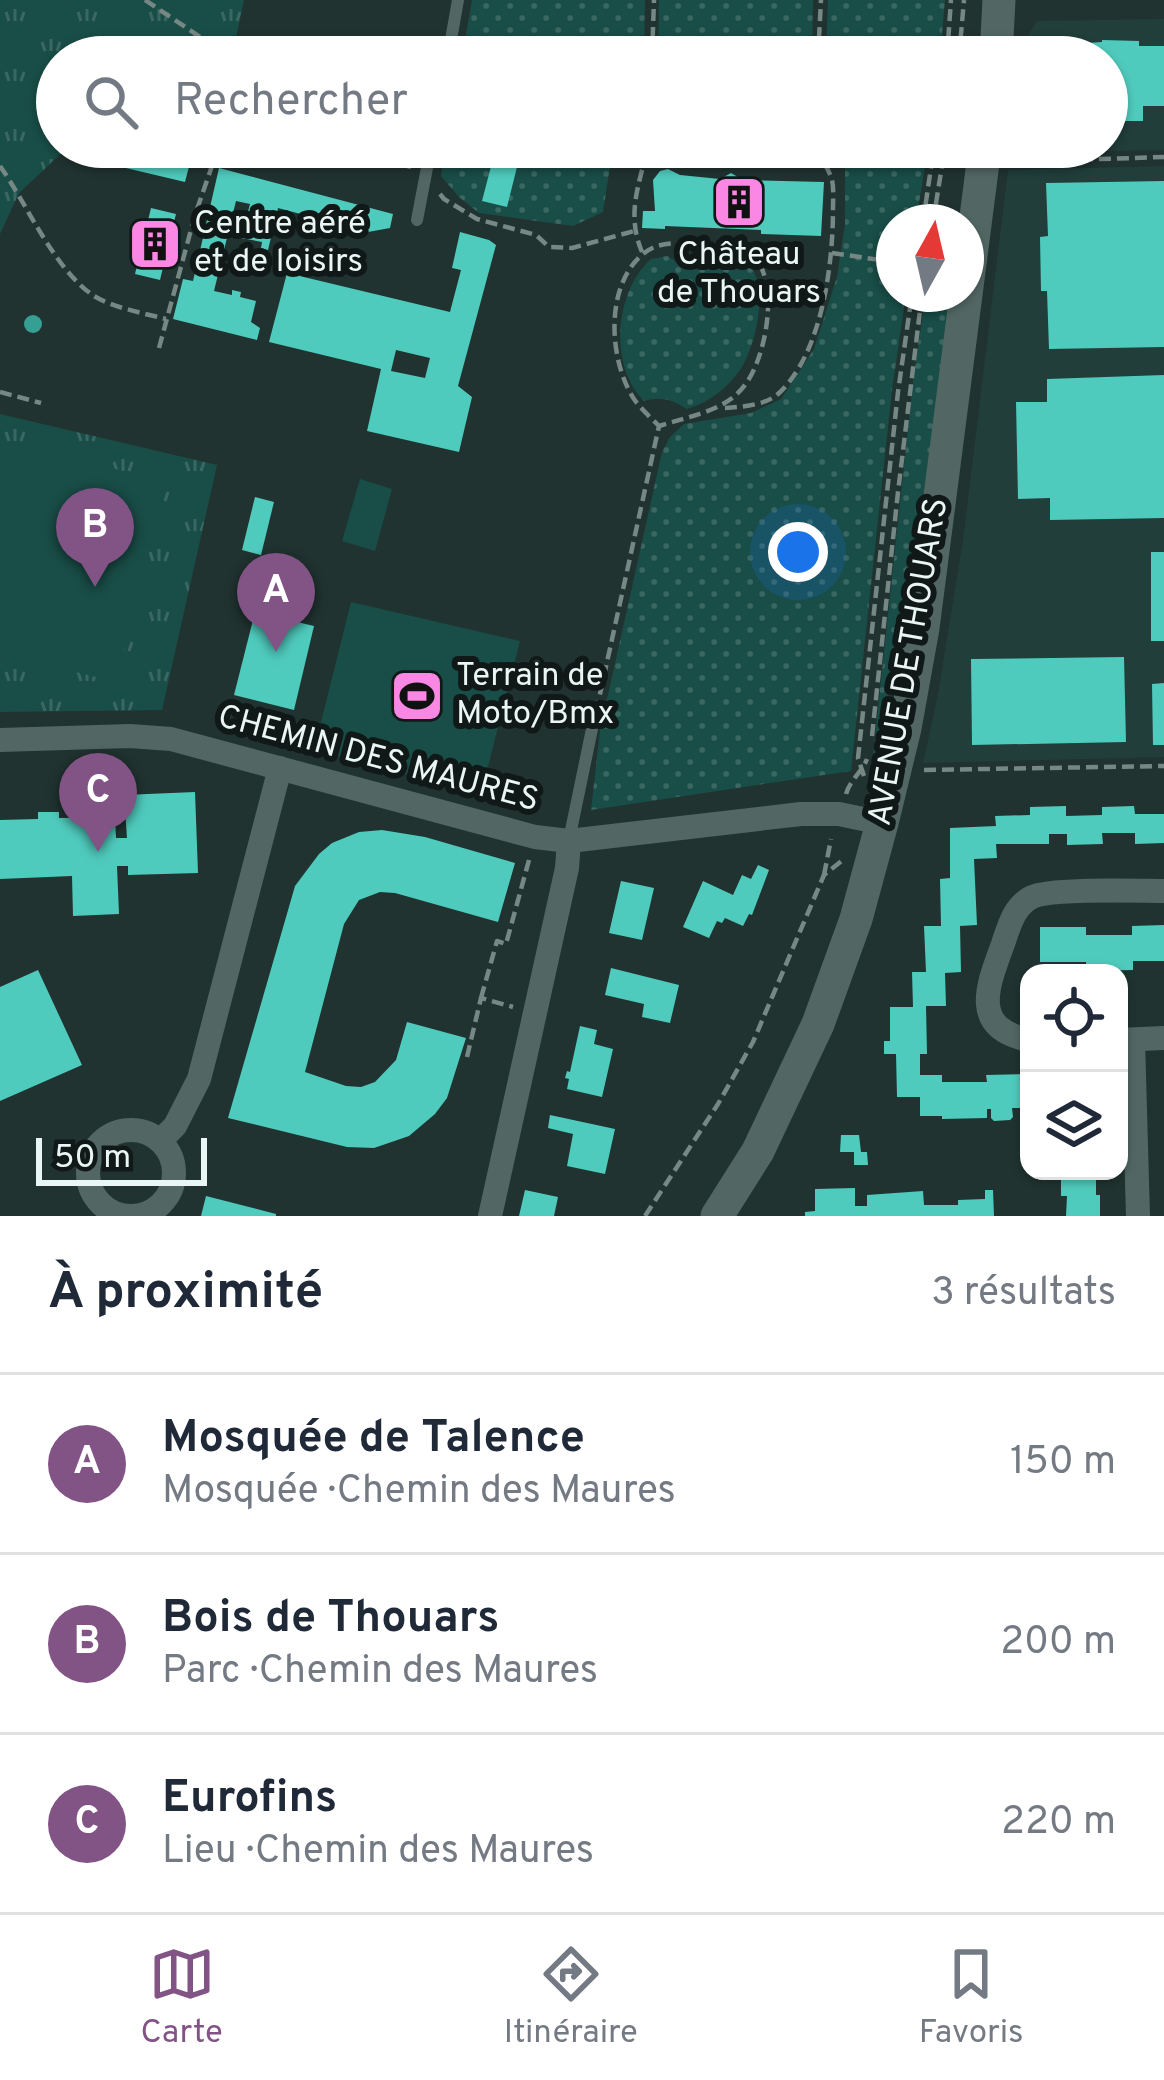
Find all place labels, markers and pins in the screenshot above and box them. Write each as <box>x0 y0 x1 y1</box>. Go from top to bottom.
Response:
building icon: Château de Thouars <box>711 174 767 230</box>
place label: Centre aéré et de loisirs <box>194 204 366 284</box>
building icon: Centre aéré et de loisirs <box>127 216 183 272</box>
place label: Château de Thouars <box>657 235 821 315</box>
pin: B <box>56 488 134 587</box>
pin: A <box>237 553 315 652</box>
place label: Terrain de Moto/Bmx <box>456 656 614 736</box>
sports icon: Terrain de Moto/Bmx <box>389 668 445 724</box>
pin: C <box>59 753 137 852</box>

